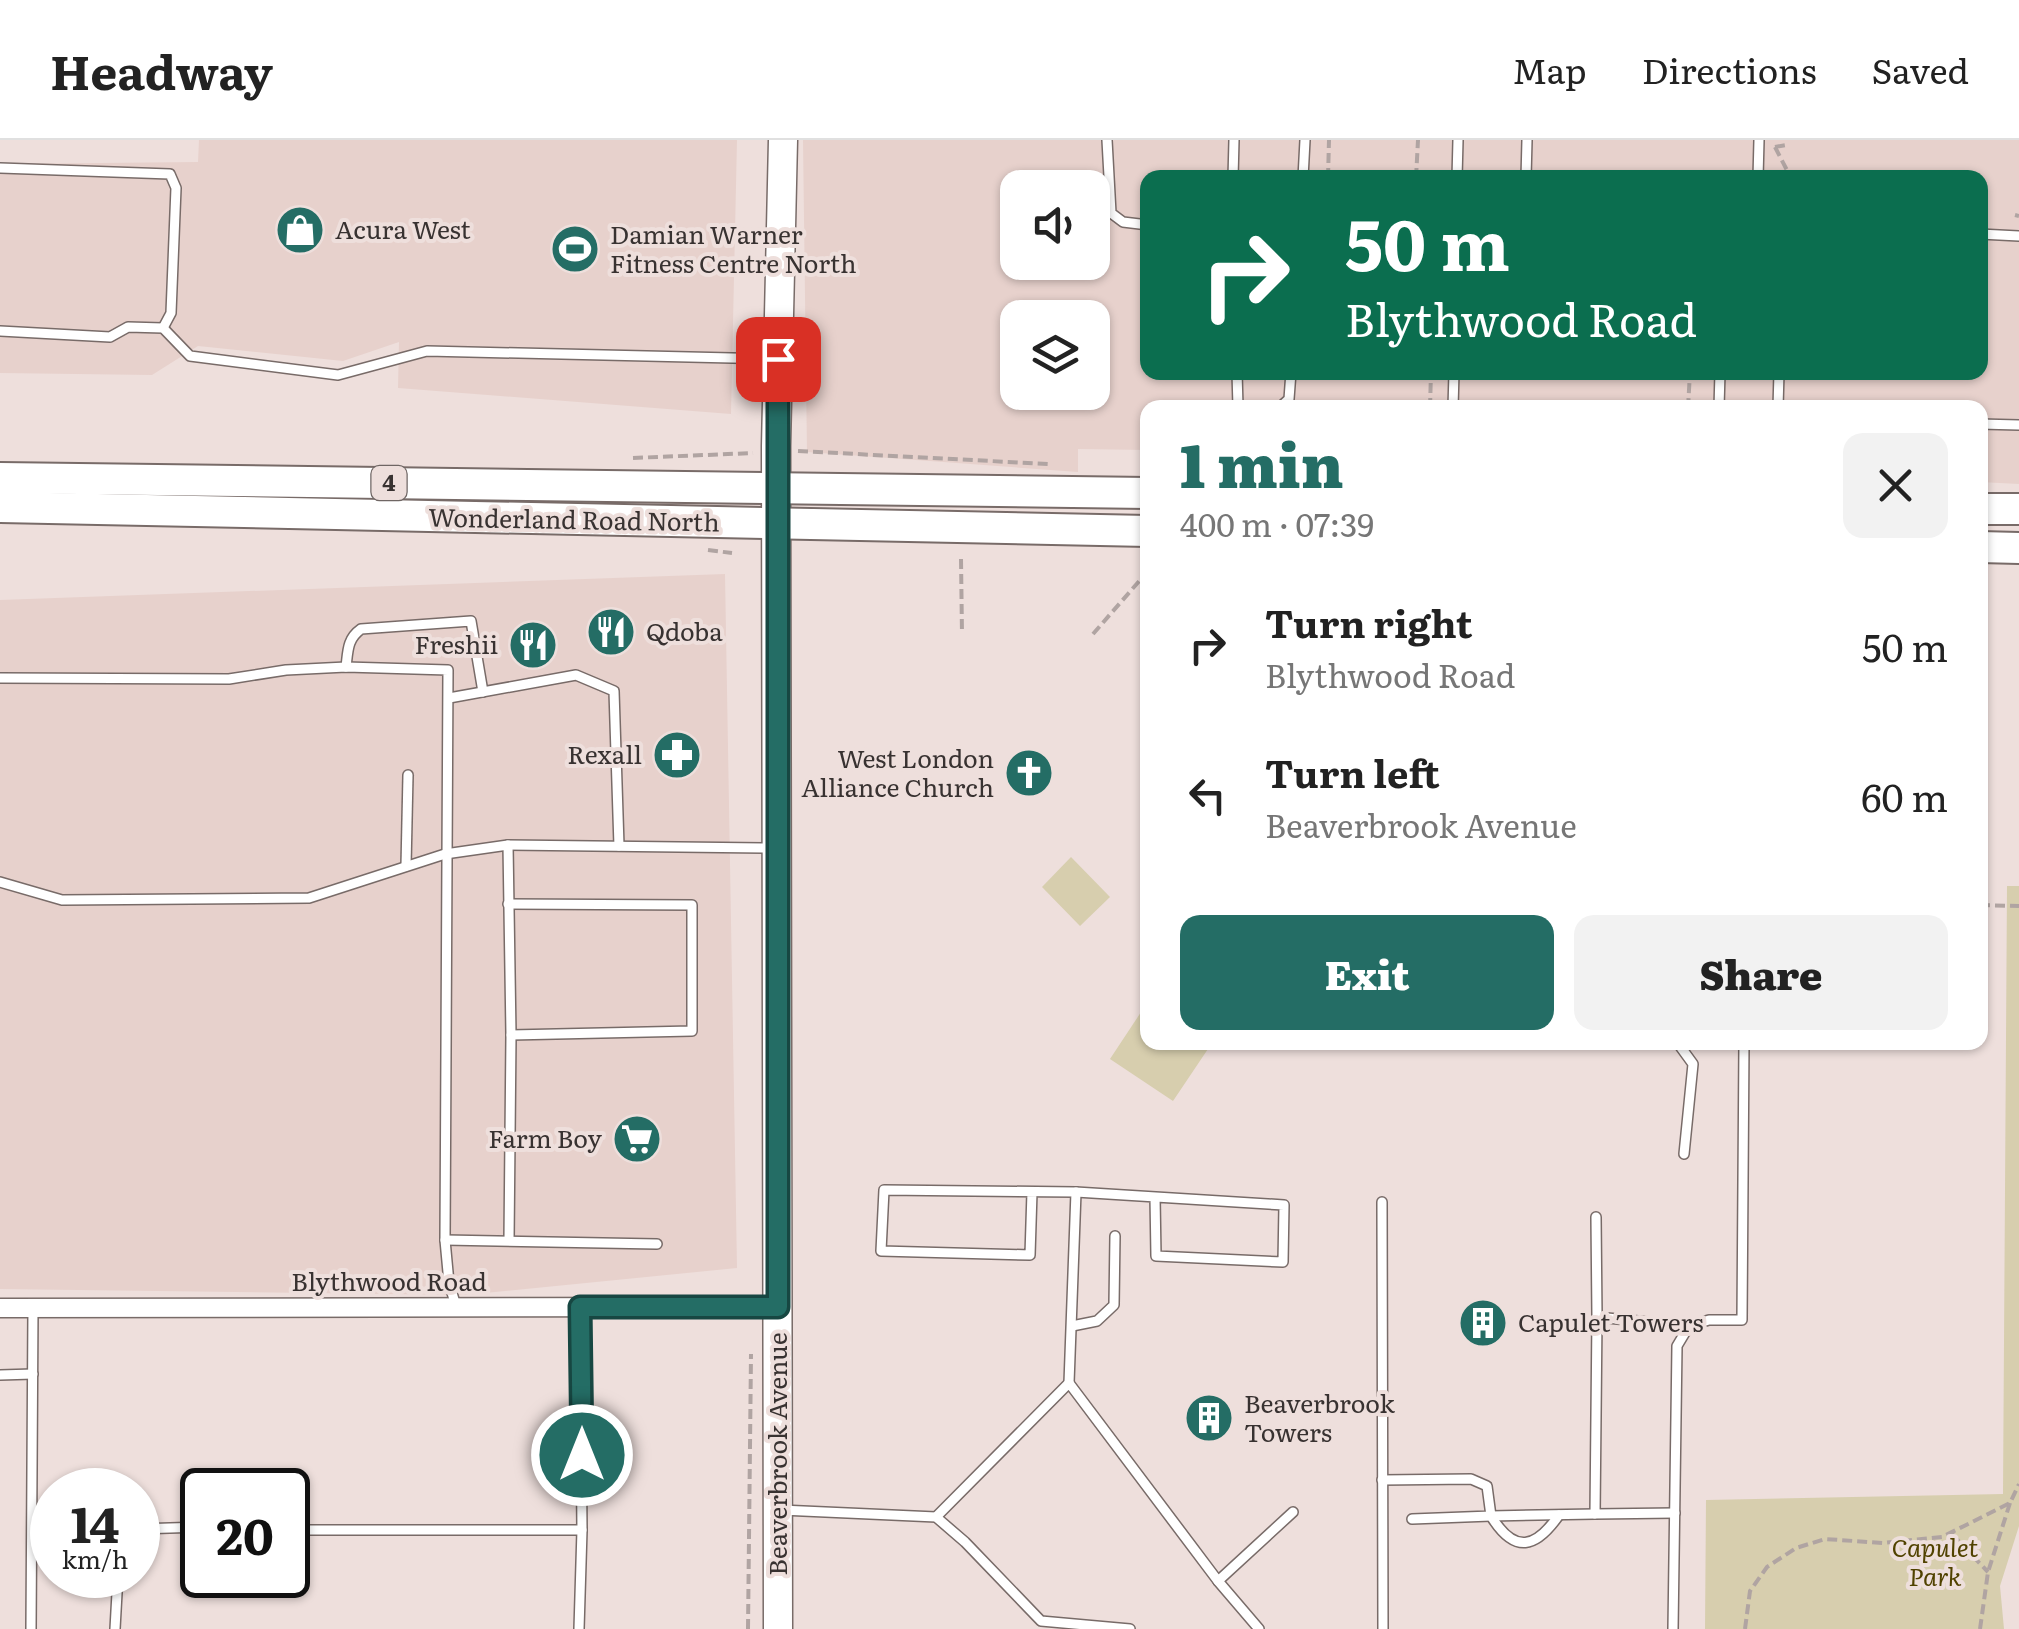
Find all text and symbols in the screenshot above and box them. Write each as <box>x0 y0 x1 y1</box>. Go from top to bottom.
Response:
text: Headway <box>50 34 273 105</box>
text: Map <box>1512 43 1587 95</box>
text: Directions <box>1642 43 1817 95</box>
text: Saved <box>1872 43 1969 95</box>
map controls <box>1000 170 1110 410</box>
button: sound <box>1000 170 1110 280</box>
text: 50 m <box>1345 189 1510 293</box>
shop icon: Acura West <box>274 204 326 256</box>
place label: Acura West <box>335 210 471 247</box>
icon: right <box>1180 210 1310 340</box>
place label: Damian Warner Fitness Centre North <box>610 215 857 281</box>
sports icon: Damian Warner Fitness Centre North <box>549 223 601 275</box>
text: Blythwood Road <box>1345 284 1697 351</box>
button: layers <box>1000 300 1110 410</box>
pin <box>736 317 821 402</box>
icon: arrive <box>751 332 806 387</box>
text: 1 min <box>1180 417 1344 506</box>
button: close <box>1843 433 1948 538</box>
road number: 4 <box>372 466 406 500</box>
street label: Wonderland Road North <box>428 497 720 540</box>
text: 400 m · 07:39 <box>1180 499 1374 547</box>
text: Turn right <box>1265 593 1472 650</box>
restaurant icon: Qdoba <box>585 606 637 658</box>
place label: Qdoba <box>646 612 723 649</box>
text: 50 m <box>1862 617 1948 674</box>
icon: right <box>1180 618 1235 673</box>
restaurant icon: Freshii <box>507 619 559 671</box>
place label: Freshii <box>414 625 498 662</box>
text: Blythwood Road <box>1265 650 1515 698</box>
pharmacy icon: Rexall <box>651 729 703 781</box>
place label: Rexall <box>567 735 642 772</box>
place label: West London Alliance Church <box>801 739 994 805</box>
text: Turn left <box>1265 743 1440 800</box>
church icon: West London Alliance Church <box>1003 747 1055 799</box>
text: 60 m <box>1861 767 1948 824</box>
icon: left <box>1180 768 1235 823</box>
text: Beaverbrook Avenue <box>1265 800 1577 848</box>
button: Exit <box>1180 915 1554 1030</box>
button: Share <box>1574 915 1948 1030</box>
supermarket icon: Farm Boy <box>611 1113 663 1165</box>
place label: Farm Boy <box>488 1119 603 1156</box>
street label: Blythwood Road <box>291 1262 487 1299</box>
building icon: Capulet Towers <box>1457 1297 1509 1349</box>
place label: Capulet Towers <box>1518 1303 1704 1340</box>
street label: Beaverbrook Avenue <box>758 1332 795 1576</box>
place label: Beaverbrook Towers <box>1244 1384 1396 1450</box>
building icon: Beaverbrook Towers <box>1183 1392 1235 1444</box>
position arrow <box>530 1403 634 1507</box>
speed limit sign: 20 <box>180 1468 310 1598</box>
text: 14 <box>71 1484 119 1558</box>
park label: Capulet Park <box>1892 1528 1978 1594</box>
text: km/h <box>62 1540 128 1577</box>

